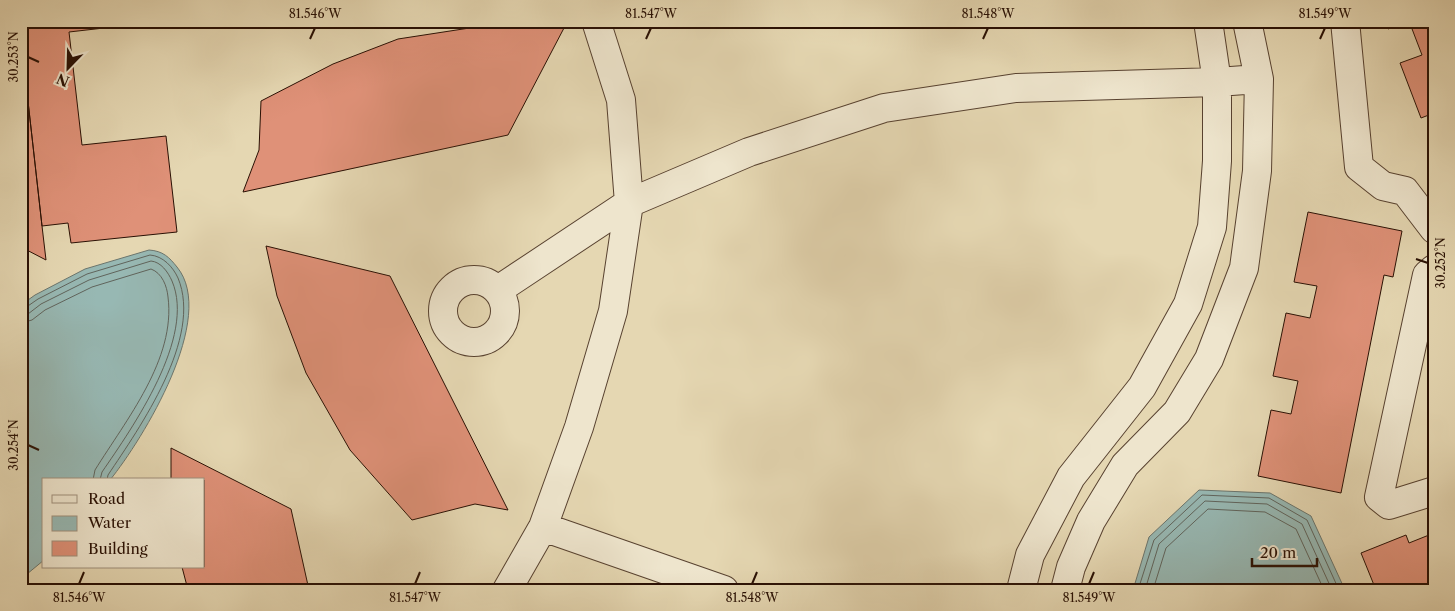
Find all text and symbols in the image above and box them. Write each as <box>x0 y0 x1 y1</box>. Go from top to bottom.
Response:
text: 81.546°W <box>289 6 342 21</box>
text: 81.547°W <box>625 6 678 21</box>
text: 81.548°W <box>962 6 1015 21</box>
text: 81.549°W <box>1299 6 1352 21</box>
text: 30.253°N <box>6 31 21 83</box>
north arrow <box>42 42 92 92</box>
text: N <box>54 69 72 91</box>
text: 30.252°N <box>1433 237 1448 289</box>
text: 30.254°N <box>6 419 21 471</box>
legend <box>42 478 205 568</box>
text: Road <box>88 489 125 508</box>
text: Water <box>87 513 132 532</box>
scale bar <box>1252 536 1318 568</box>
text: Building <box>88 539 148 558</box>
text: 20 m <box>1260 543 1296 562</box>
text: 81.546°W <box>53 590 106 605</box>
text: 81.547°W <box>389 590 442 605</box>
text: 81.548°W <box>726 590 779 605</box>
text: 81.549°W <box>1063 590 1116 605</box>

